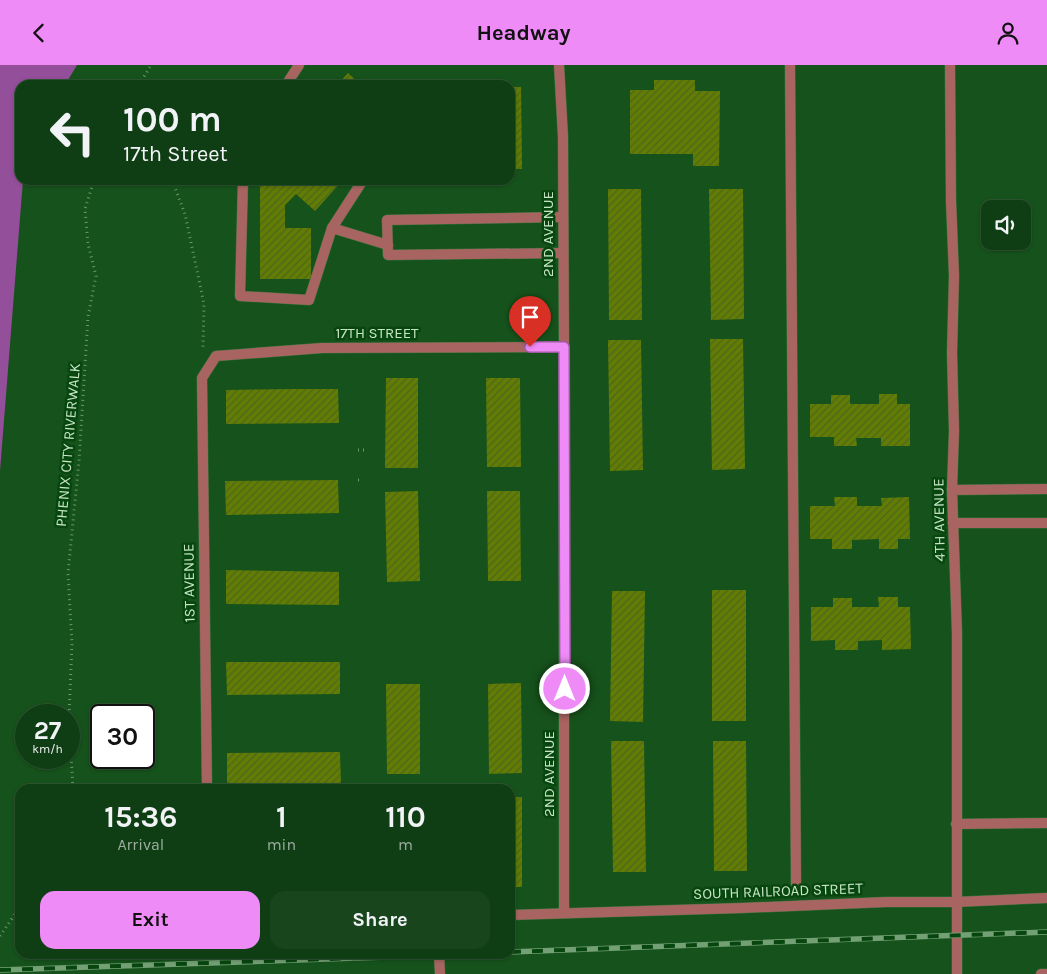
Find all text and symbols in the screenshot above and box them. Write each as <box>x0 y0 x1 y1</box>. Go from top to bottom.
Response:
icon: back <box>25 19 53 47</box>
icon: person <box>994 19 1022 47</box>
text: Headway <box>476 20 571 46</box>
text: 100 m <box>123 99 222 140</box>
icon: left <box>40 100 105 165</box>
text: 17th Street <box>123 141 228 167</box>
street label: 2ND AVENUE <box>539 191 557 277</box>
map controls <box>981 200 1031 250</box>
button: sound <box>981 200 1031 250</box>
pin <box>509 296 551 347</box>
icon: arrive <box>516 303 544 331</box>
street label: 17TH STREET <box>335 324 419 342</box>
street label: PHENIX CITY RIVERWALK <box>52 362 84 528</box>
street label: 4TH AVENUE <box>929 478 949 562</box>
street label: 1ST AVENUE <box>179 544 199 622</box>
position arrow <box>538 662 590 714</box>
speed limit sign: 30 <box>90 704 155 769</box>
text: 27 <box>34 716 61 745</box>
street label: 2ND AVENUE <box>540 731 558 817</box>
text: km/h <box>32 742 63 756</box>
text: 15:36 <box>104 799 177 835</box>
text: 1 <box>276 799 287 835</box>
text: 110 <box>385 799 426 835</box>
text: Arrival <box>117 835 164 854</box>
text: min <box>267 835 296 854</box>
text: m <box>398 835 413 854</box>
street label: SOUTH RAILROAD STREET <box>693 879 864 903</box>
button: Exit <box>40 891 260 949</box>
button: Share <box>270 891 490 949</box>

